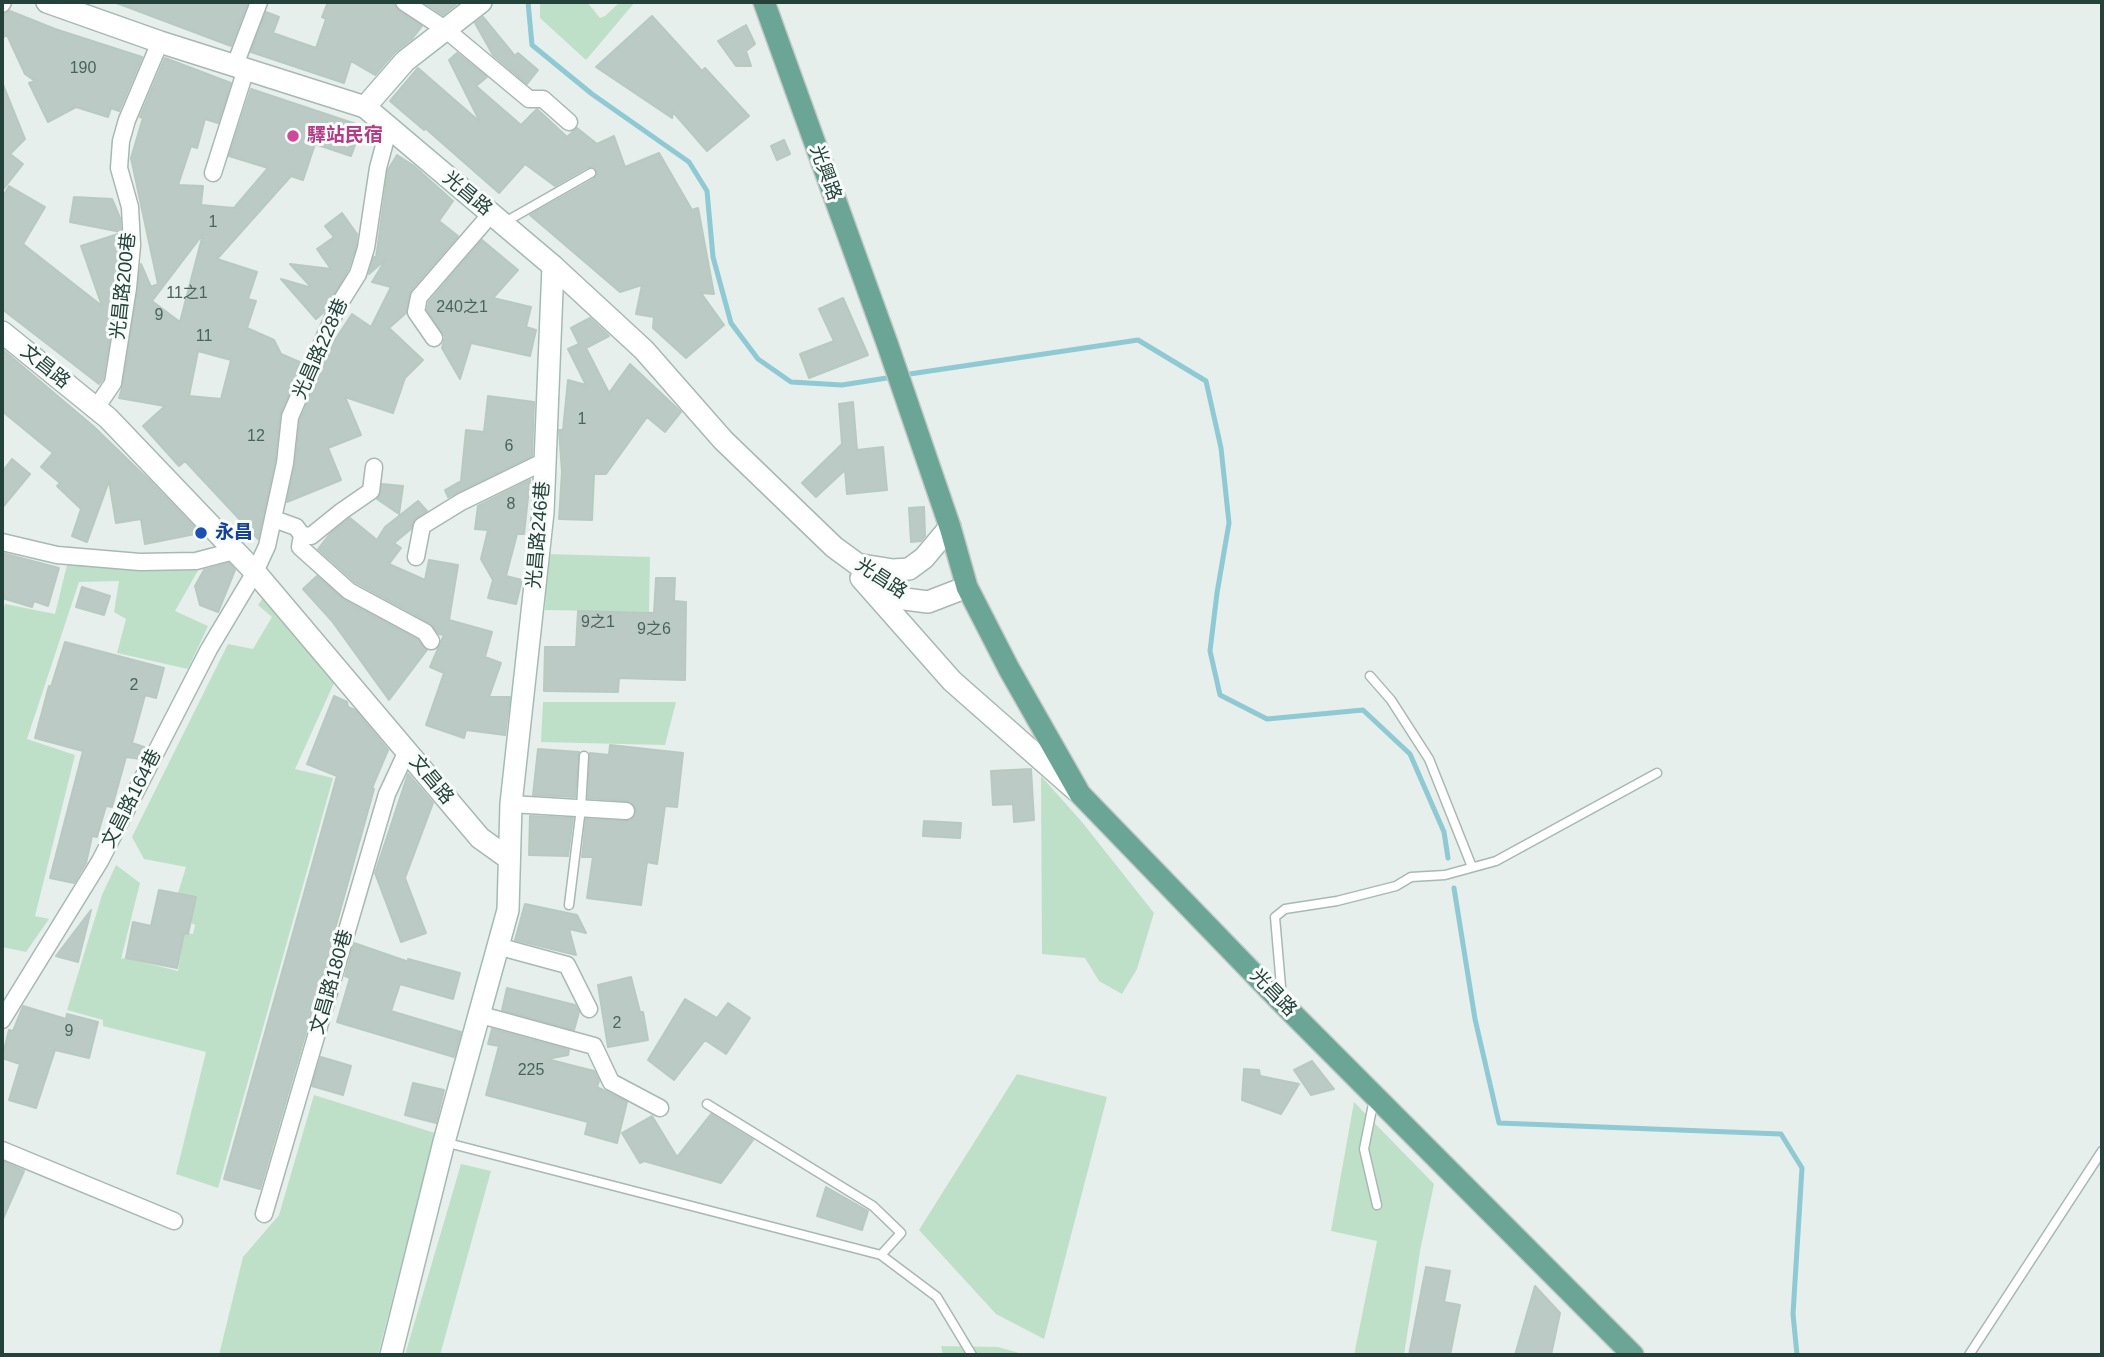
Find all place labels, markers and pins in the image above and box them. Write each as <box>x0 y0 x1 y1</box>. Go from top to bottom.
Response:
place label: 驛站民宿 <box>307 125 383 147</box>
marker: 驛站民宿 <box>285 128 301 144</box>
place label: 永昌 <box>215 522 253 544</box>
marker: 永昌 <box>193 525 209 541</box>

